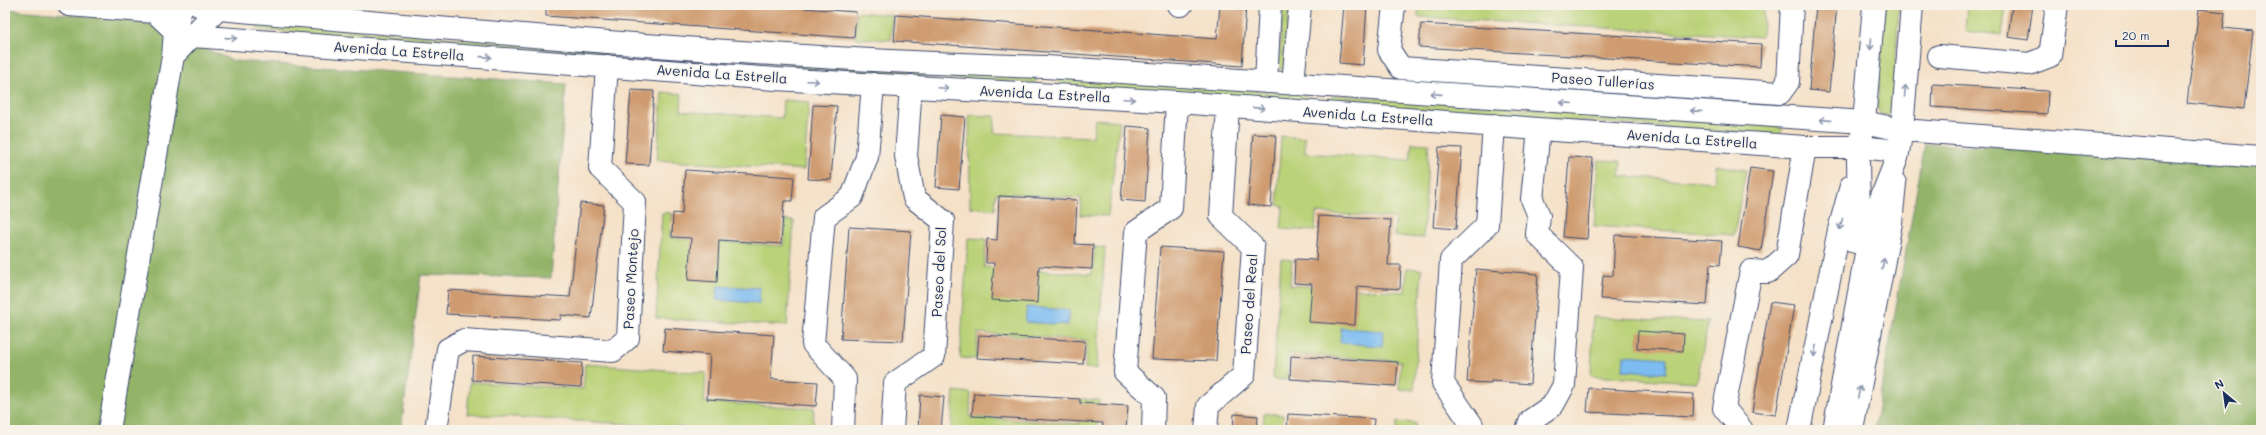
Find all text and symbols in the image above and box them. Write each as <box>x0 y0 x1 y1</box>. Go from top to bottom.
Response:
scale bar <box>2116 22 2168 48</box>
text: 20 m <box>2122 27 2150 43</box>
one-way arrow <box>224 35 237 42</box>
street label: Avenida La Estrella <box>333 36 465 65</box>
one-way arrow <box>1867 37 1874 50</box>
one-way arrow <box>479 54 492 61</box>
street label: Avenida La Estrella <box>656 59 788 88</box>
street label: Paseo Tullerías <box>1551 67 1655 94</box>
one-way arrow <box>806 77 819 84</box>
street label: Avenida La Estrella <box>979 81 1111 106</box>
one-way arrow <box>936 85 949 92</box>
one-way arrow <box>1901 85 1909 98</box>
one-way arrow <box>1430 91 1443 98</box>
one-way arrow <box>1122 96 1135 103</box>
one-way arrow <box>1560 99 1573 106</box>
street label: Avenida La Estrella <box>1302 101 1434 130</box>
one-way arrow <box>1252 105 1265 112</box>
one-way arrow <box>1690 108 1703 115</box>
one-way arrow <box>1819 116 1832 123</box>
street label: Avenida La Estrella <box>1626 124 1758 153</box>
one-way arrow <box>1836 217 1844 230</box>
street label: Paseo del Sol <box>927 226 950 318</box>
street label: Paseo Montejo <box>618 228 643 330</box>
street label: Paseo del Real <box>1236 253 1261 355</box>
one-way arrow <box>1879 258 1887 271</box>
one-way arrow <box>1811 345 1819 358</box>
north arrow <box>2204 373 2244 413</box>
text: N <box>2212 375 2226 392</box>
one-way arrow <box>1855 386 1863 399</box>

